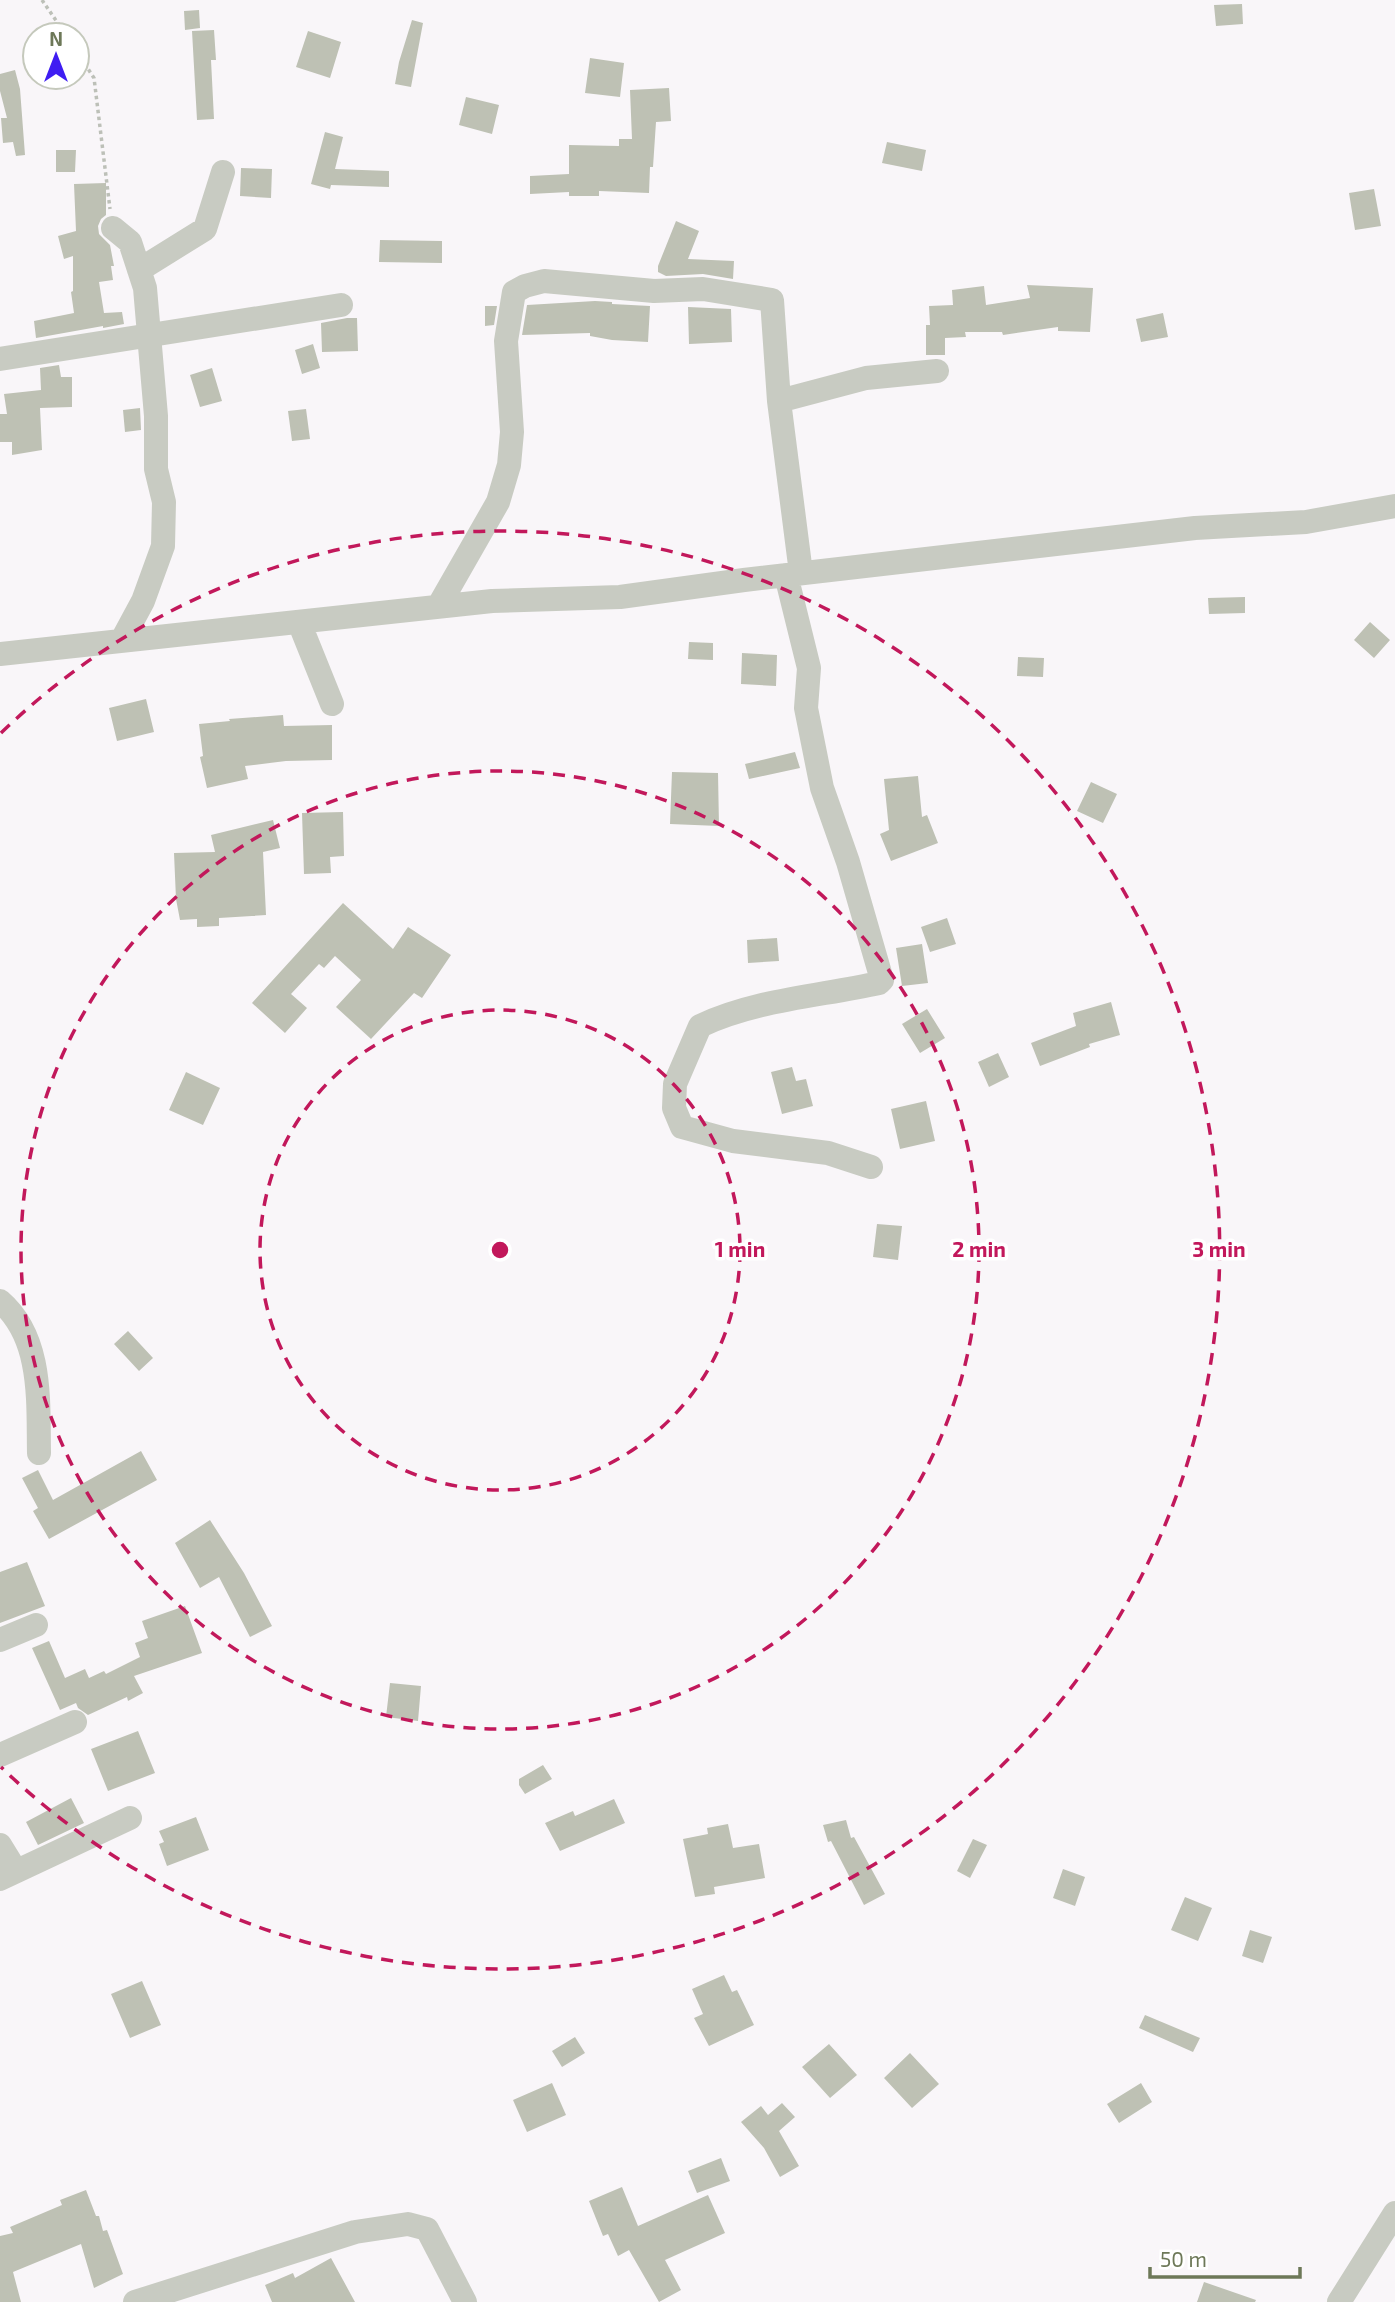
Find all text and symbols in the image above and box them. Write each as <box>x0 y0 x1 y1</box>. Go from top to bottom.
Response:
north arrow <box>21 21 91 91</box>
text: N <box>49 27 63 50</box>
text: 1 min <box>715 1236 765 1261</box>
text: 2 min <box>952 1236 1006 1261</box>
text: 3 min <box>1192 1236 1246 1261</box>
centre of rings <box>488 1238 512 1262</box>
scale bar <box>1150 2236 1300 2280</box>
text: 50 m <box>1160 2246 1207 2271</box>

